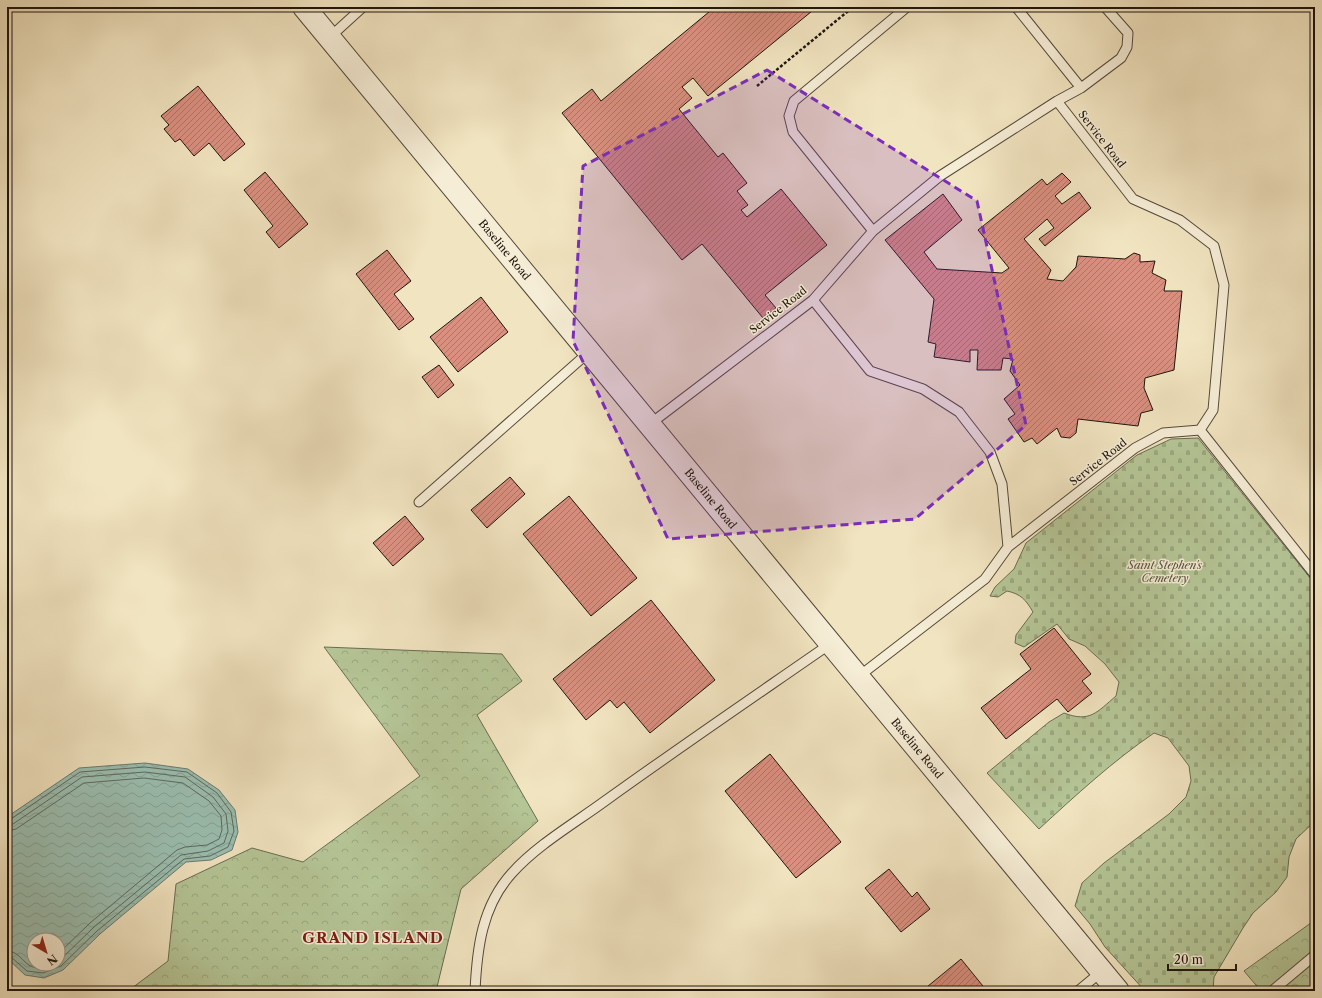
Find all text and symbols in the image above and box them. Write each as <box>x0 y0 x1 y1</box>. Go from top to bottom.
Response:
street label: Service Road <box>1075 108 1129 171</box>
street label: Baseline Road <box>476 217 534 283</box>
street label: Service Road <box>747 283 810 337</box>
street label: Service Road <box>1067 435 1130 489</box>
street label: Baseline Road <box>682 465 740 532</box>
park label: Saint Stephen's Cemetery <box>1127 558 1202 585</box>
street label: Baseline Road <box>888 715 946 782</box>
district label: GRAND ISLAND <box>302 928 444 947</box>
north arrow <box>26 932 66 972</box>
scale bar <box>1168 946 1236 972</box>
text: N <box>44 951 60 969</box>
text: 20 m <box>1174 952 1203 967</box>

